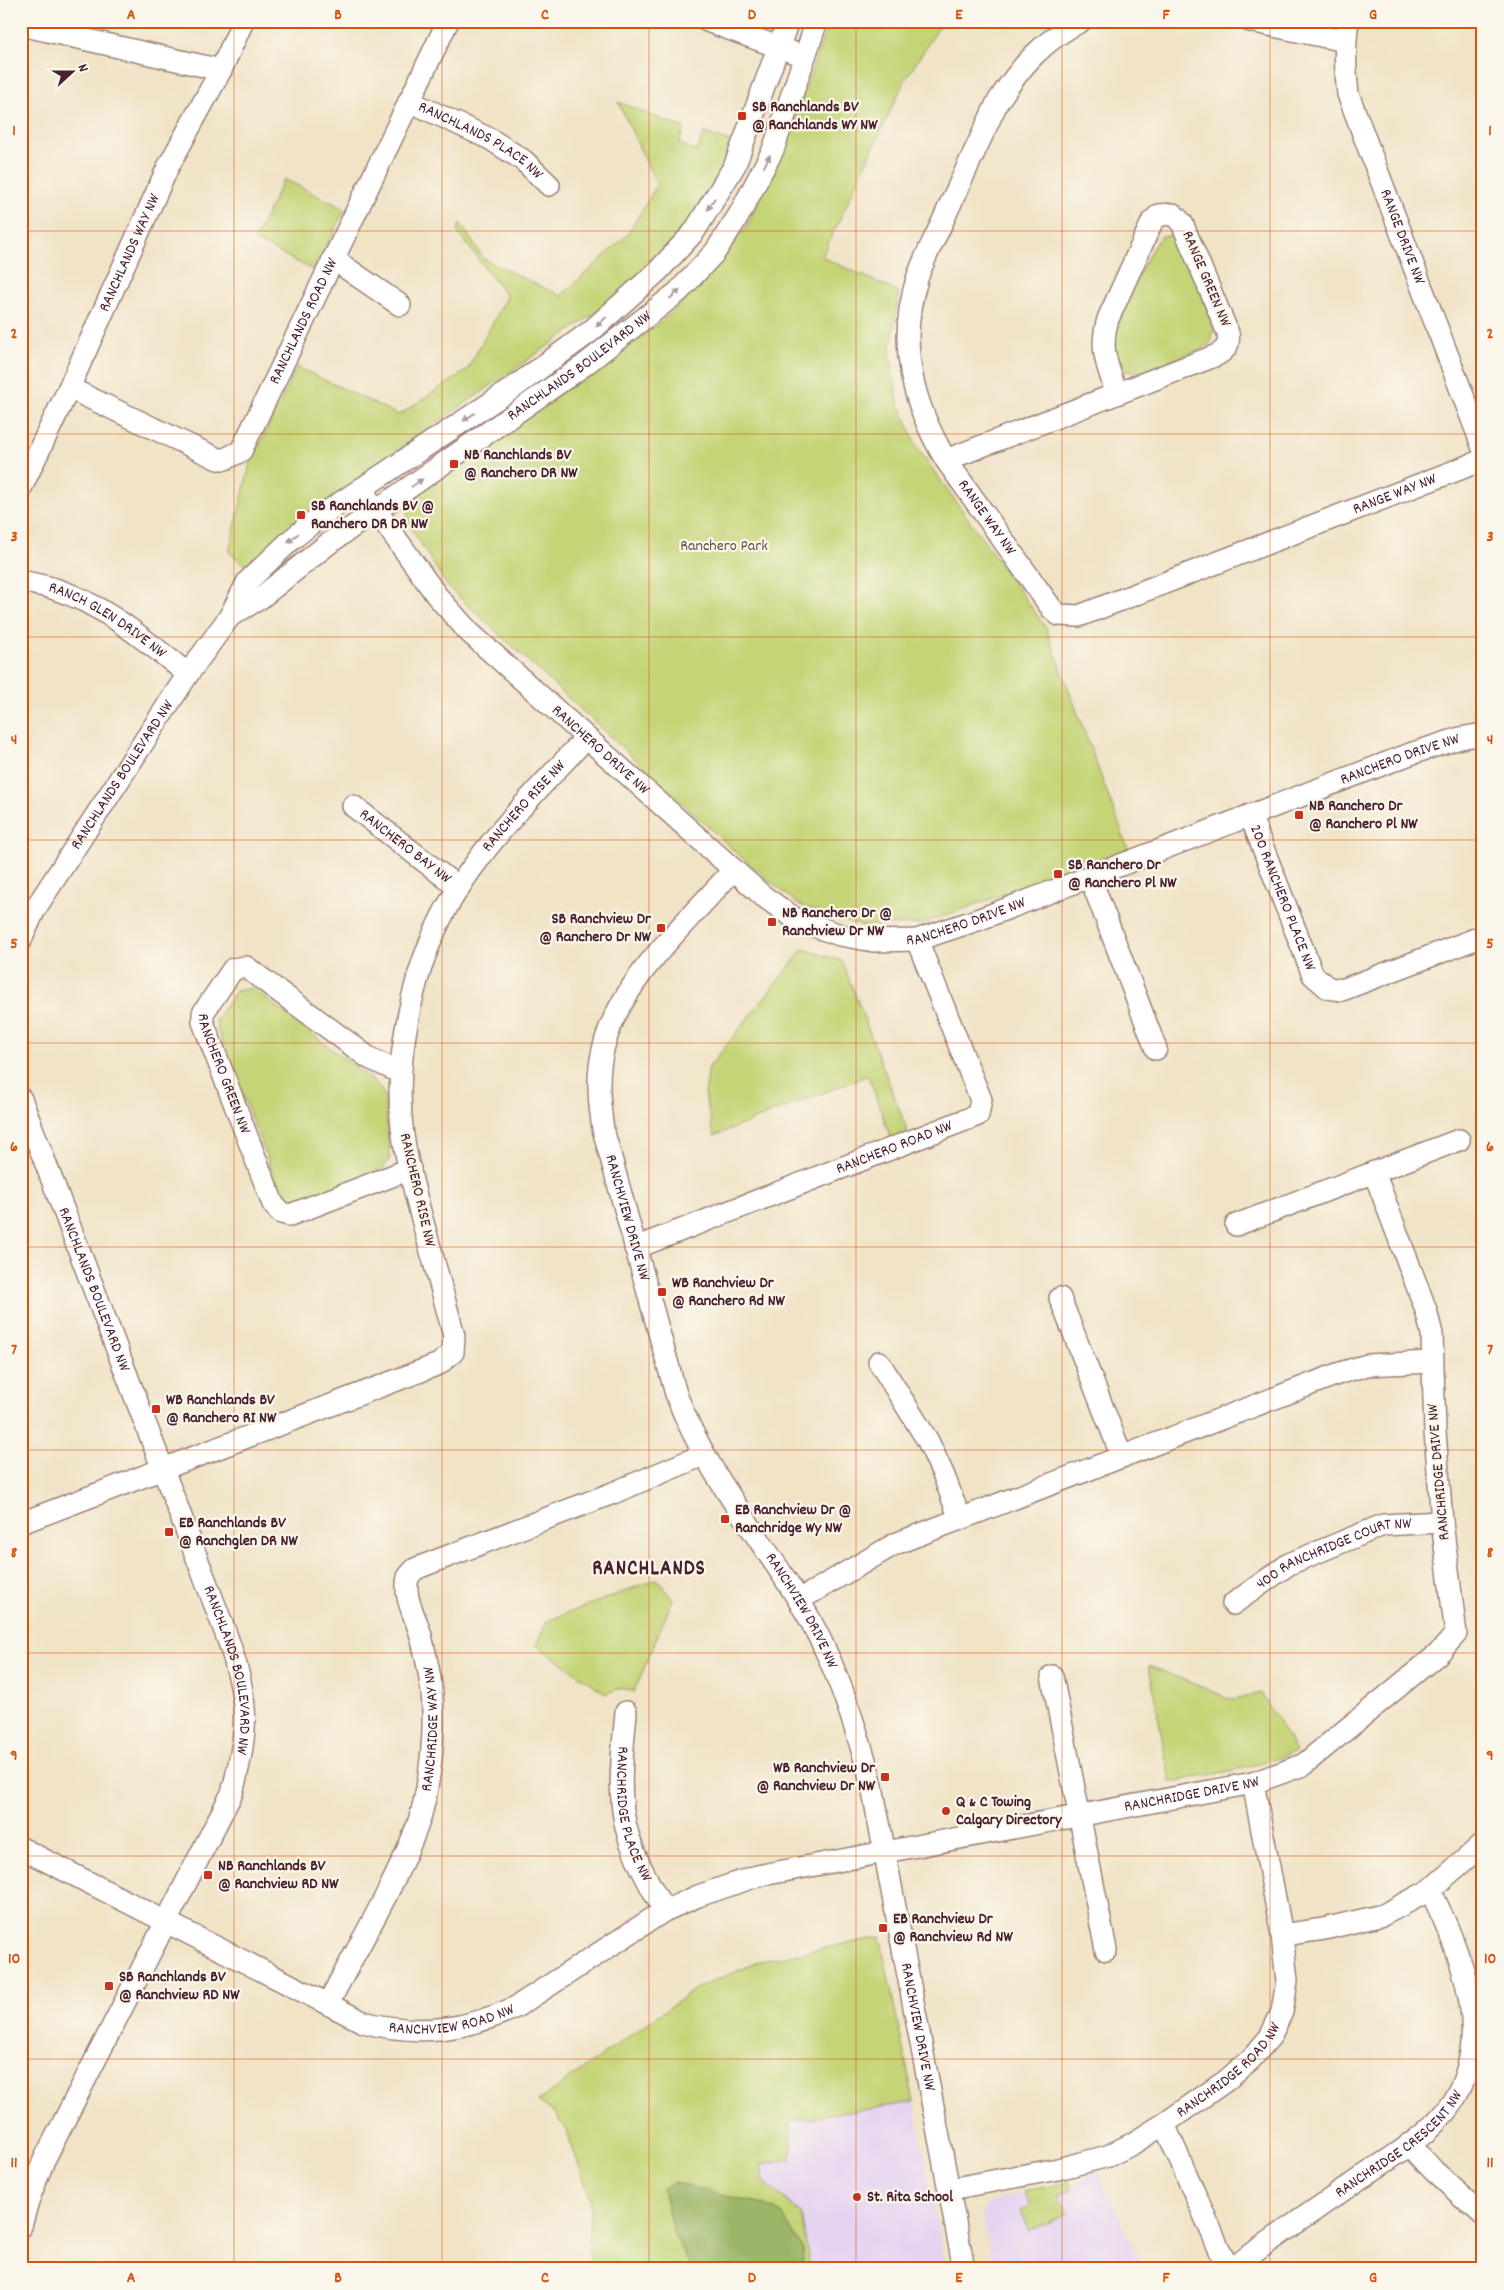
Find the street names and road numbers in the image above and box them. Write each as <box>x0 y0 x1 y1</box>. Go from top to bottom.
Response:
street label: RANCHLANDS PLACE NW <box>414 95 549 186</box>
street label: RANGE DRIVE NW <box>1374 186 1431 288</box>
street label: RANCHLANDS WAY NW <box>93 189 166 316</box>
street label: RANGE GREEN NW <box>1175 227 1237 331</box>
street label: RANCHLANDS ROAD NW <box>263 254 344 388</box>
street label: RANCHLANDS BOULEVARD NW <box>503 305 657 427</box>
street label: RANGE WAY NW <box>1349 467 1441 521</box>
street label: RANGE WAY NW <box>952 475 1022 561</box>
street label: RANCH GLEN DRIVE NW <box>46 576 172 665</box>
street label: RANCHLANDS BOULEVARD NW <box>65 695 180 854</box>
street label: RANCHERO DRIVE NW <box>546 700 655 801</box>
street label: RANCHERO DRIVE NW <box>1337 727 1463 791</box>
street label: RANCHERO RISE NW <box>476 754 572 857</box>
street label: RANCHERO BAY NW <box>354 803 457 890</box>
street label: 200 RANCHERO PLACE NW <box>1243 821 1322 975</box>
street label: RANCHERO DRIVE NW <box>906 891 1030 952</box>
street label: RANCHERO GREEN NW <box>191 1013 257 1138</box>
street label: RANCHERO ROAD NW <box>833 1114 957 1180</box>
street label: RANCHERO RISE NW <box>393 1131 441 1250</box>
street label: RANCHVIEW DRIVE NW <box>599 1152 656 1284</box>
street label: RANCHLANDS BOULEVARD NW <box>52 1204 136 1376</box>
street label: RANCHRIDGE DRIVE NW <box>1421 1402 1456 1541</box>
street label: 400 RANCHRIDGE COURT NW <box>1251 1512 1413 1595</box>
street label: RANCHVIEW DRIVE NW <box>760 1548 844 1673</box>
street label: RANCHLANDS BOULEVARD NW <box>197 1582 256 1757</box>
street label: RANCHRIDGE WAY NW <box>415 1664 445 1793</box>
street label: RANCHRIDGE PLACE NW <box>610 1745 658 1887</box>
street label: RANCHRIDGE DRIVE NW <box>1122 1770 1264 1818</box>
street label: RANCHVIEW DRIVE NW <box>894 1961 941 2094</box>
street label: RANCHVIEW ROAD NW <box>387 1997 519 2041</box>
street label: RANCHRIDGE ROAD NW <box>1172 2018 1287 2124</box>
street label: RANCHRIDGE CRESCENT NW <box>1330 2085 1469 2204</box>

